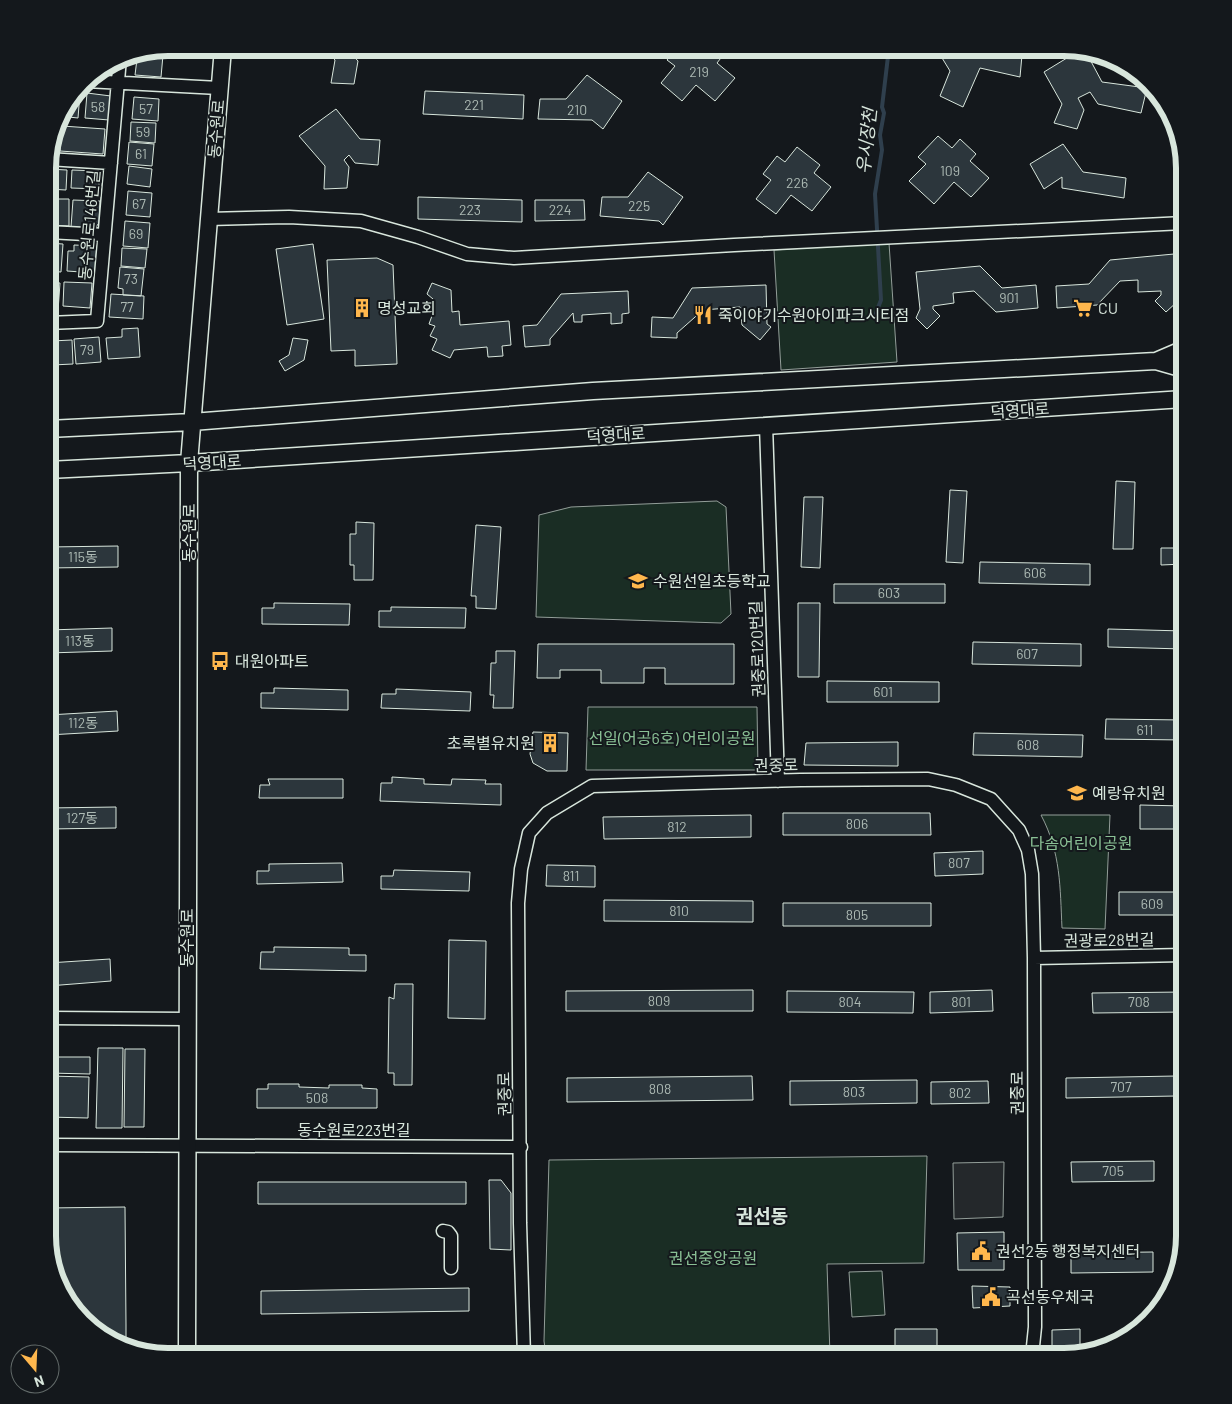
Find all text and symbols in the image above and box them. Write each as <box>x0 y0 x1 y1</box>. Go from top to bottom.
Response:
house number: 219 <box>689 63 709 80</box>
house number: 221 <box>464 96 484 113</box>
house number: 58 <box>91 98 105 115</box>
street label: 동수원로 <box>203 99 228 159</box>
house number: 57 <box>139 100 153 117</box>
house number: 210 <box>567 101 587 118</box>
water label: 우시장천 <box>852 104 881 175</box>
house number: 59 <box>136 123 150 140</box>
house number: 61 <box>135 145 147 162</box>
house number: 109 <box>940 162 960 179</box>
street label: 동수원로146번길 <box>74 169 103 281</box>
house number: 226 <box>786 174 808 191</box>
house number: 67 <box>132 195 146 212</box>
house number: 225 <box>628 197 650 214</box>
house number: 223 <box>459 201 481 218</box>
house number: 224 <box>549 201 571 218</box>
house number: 69 <box>129 225 143 242</box>
house number: 73 <box>124 270 138 287</box>
house number: 901 <box>999 289 1019 306</box>
building icon: 명성교회 <box>351 297 373 319</box>
supermarket icon: CU <box>1072 297 1094 319</box>
house number: 77 <box>120 298 134 315</box>
place label: 명성교회 <box>377 298 436 317</box>
place label: CU <box>1098 298 1118 317</box>
restaurant icon: 죽이야기수원아이파크시티점 <box>692 304 714 326</box>
place label: 죽이야기수원아이파크시티점 <box>718 305 909 324</box>
house number: 79 <box>80 341 94 358</box>
street label: 덕영대로 <box>990 398 1050 421</box>
street label: 덕영대로 <box>586 423 646 446</box>
street label: 덕영대로 <box>182 450 242 473</box>
street label: 동수원로 <box>179 503 198 562</box>
house number: 115동 <box>68 548 98 565</box>
house number: 606 <box>1024 564 1046 581</box>
school or university icon: 수원선일초등학교 <box>627 570 649 592</box>
place label: 수원선일초등학교 <box>653 571 771 590</box>
house number: 603 <box>878 584 900 601</box>
street label: 권중로120번길 <box>745 600 768 698</box>
house number: 113동 <box>65 632 95 649</box>
house number: 607 <box>1016 645 1038 662</box>
bus stop icon: 대원아파트 <box>209 650 231 672</box>
place label: 대원아파트 <box>235 651 309 670</box>
house number: 601 <box>873 683 893 700</box>
house number: 112동 <box>68 714 98 731</box>
house number: 611 <box>1137 721 1153 738</box>
park label: 선일(어공6호) 어린이공원 <box>589 728 756 747</box>
building icon: 초록별유치원 <box>539 732 561 754</box>
place label: 초록별유치원 <box>447 733 535 752</box>
house number: 608 <box>1017 736 1039 753</box>
street label: 권중로 <box>754 755 799 774</box>
school or university icon: 예랑유치원 <box>1066 782 1088 804</box>
place label: 예랑유치원 <box>1092 783 1166 802</box>
house number: 127동 <box>66 809 98 826</box>
house number: 806 <box>846 815 868 832</box>
house number: 812 <box>667 818 687 835</box>
park label: 다솜어린이공원 <box>1029 833 1133 852</box>
house number: 807 <box>948 854 970 871</box>
house number: 811 <box>563 867 579 884</box>
house number: 609 <box>1141 895 1163 912</box>
house number: 810 <box>669 902 689 919</box>
house number: 805 <box>846 906 868 923</box>
street label: 동수원로 <box>177 908 196 967</box>
street label: 권광로28번길 <box>1064 929 1154 950</box>
house number: 809 <box>648 992 670 1009</box>
house number: 804 <box>839 993 861 1010</box>
house number: 801 <box>951 993 971 1010</box>
house number: 708 <box>1128 993 1150 1010</box>
street label: 권중로 <box>494 1071 513 1116</box>
street label: 권중로 <box>1007 1071 1026 1115</box>
house number: 707 <box>1110 1078 1132 1095</box>
house number: 808 <box>649 1080 671 1097</box>
house number: 803 <box>843 1083 865 1100</box>
house number: 802 <box>949 1084 971 1101</box>
house number: 508 <box>306 1089 328 1106</box>
street label: 동수원로223번길 <box>297 1120 411 1139</box>
house number: 705 <box>1102 1162 1124 1179</box>
district label: 권선동 <box>736 1204 788 1227</box>
public building icon: 권선2동 행정복지센터 <box>970 1240 992 1262</box>
place label: 권선2동 행정복지센터 <box>996 1241 1140 1260</box>
park label: 권선중앙공원 <box>669 1248 757 1267</box>
public building icon: 곡선동우체국 <box>980 1286 1002 1308</box>
place label: 곡선동우체국 <box>1006 1287 1094 1306</box>
north arrow <box>10 1344 60 1394</box>
text: N <box>32 1372 47 1391</box>

